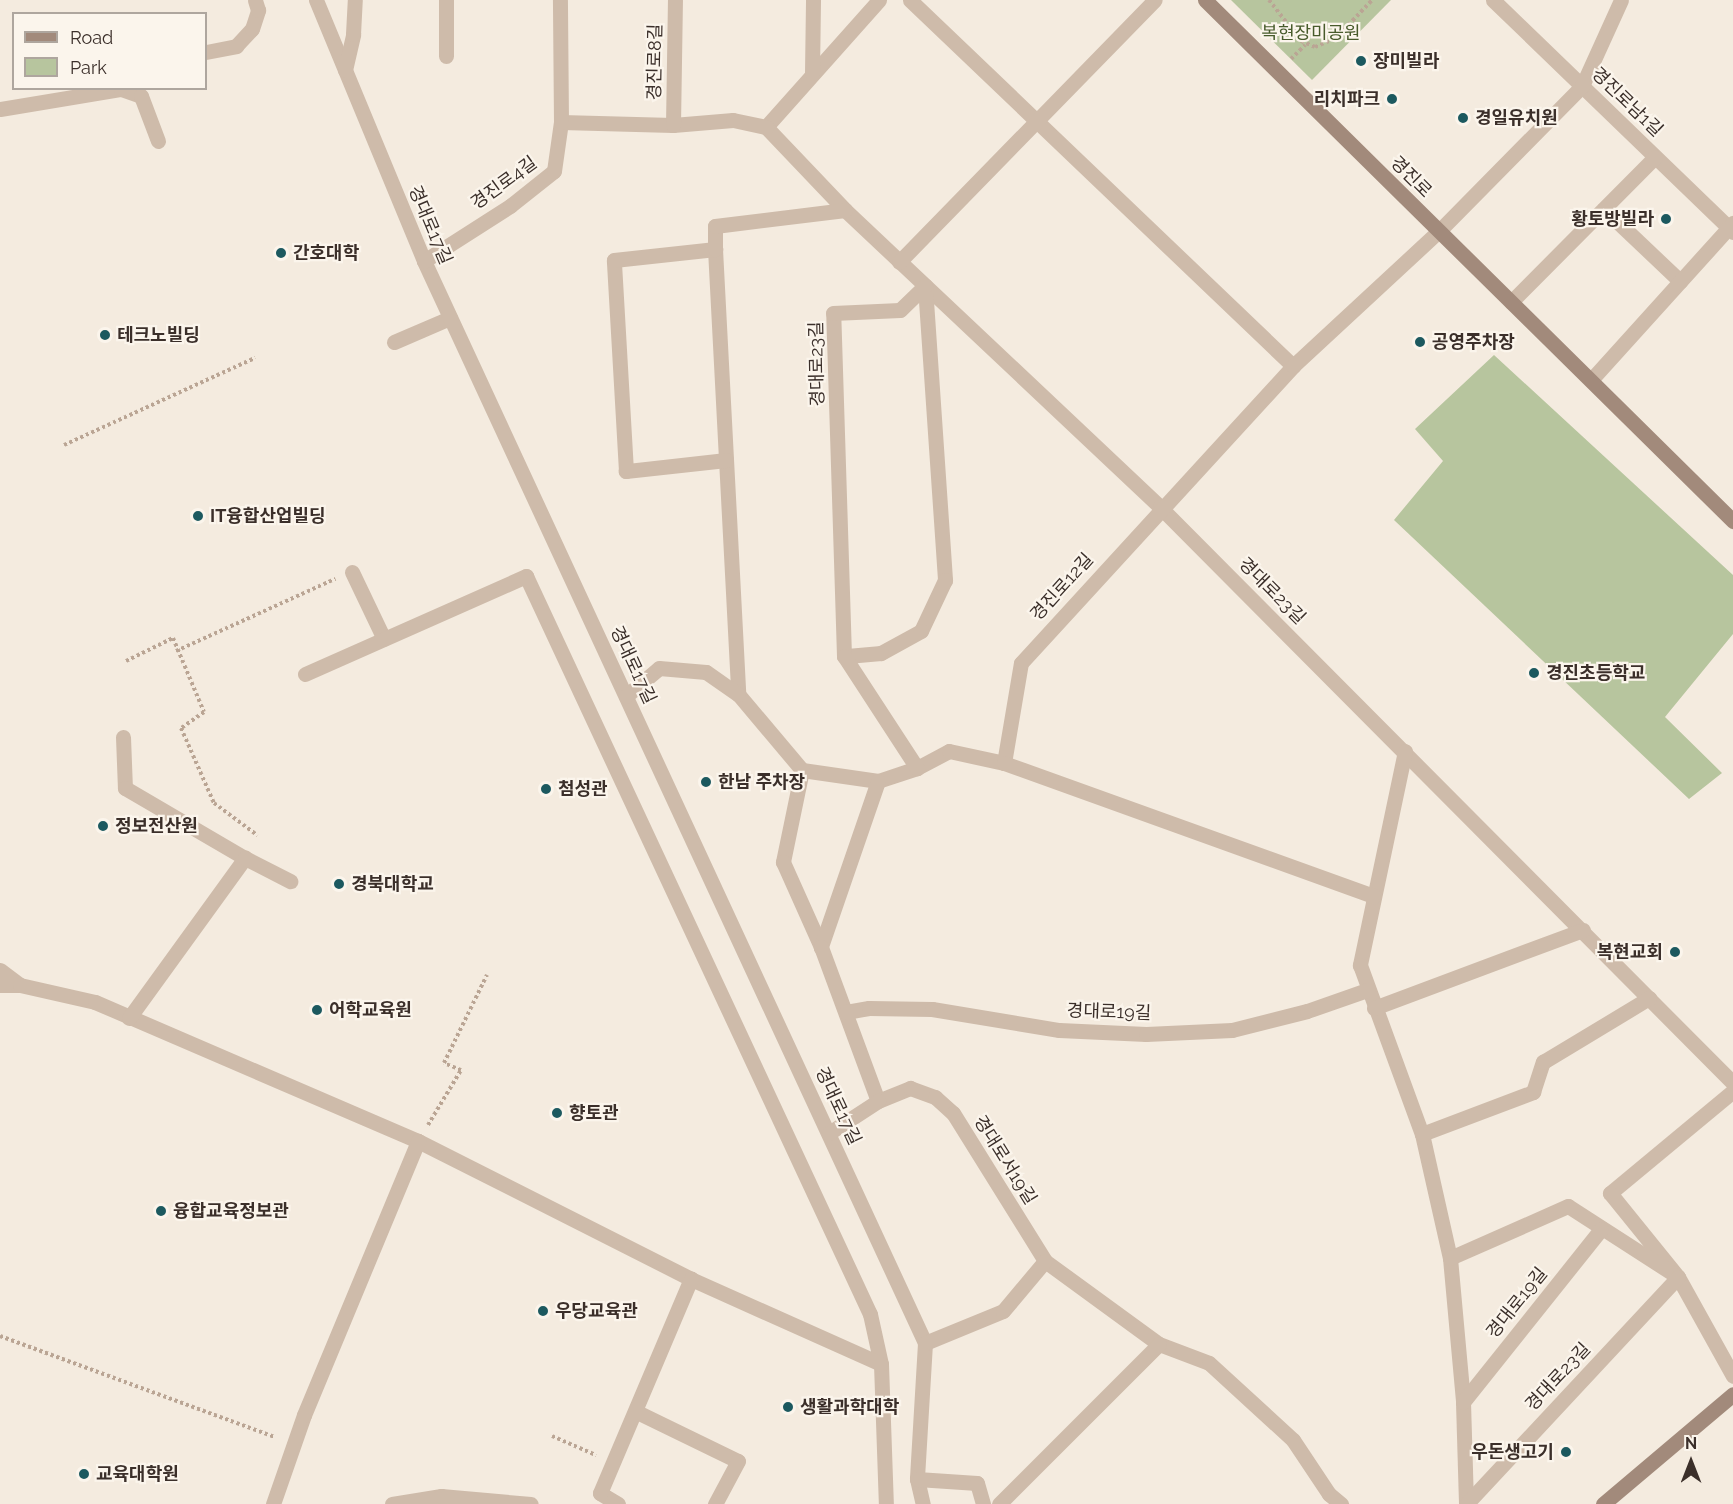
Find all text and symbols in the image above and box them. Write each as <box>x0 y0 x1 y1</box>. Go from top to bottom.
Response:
legend <box>12 12 207 90</box>
park label: 복현장미공원 <box>1261 22 1361 44</box>
street label: 경진로8길 <box>644 23 666 101</box>
text: Road <box>70 27 113 48</box>
place label: 장미빌라 <box>1373 50 1439 72</box>
marker: 장미빌라 <box>1354 54 1368 68</box>
text: Park <box>70 57 107 78</box>
street label: 경진로남1길 <box>1587 63 1667 141</box>
place label: 리치파크 <box>1314 88 1380 110</box>
marker: 리치파크 <box>1385 92 1399 106</box>
place label: 경일유치원 <box>1475 107 1558 129</box>
marker: 경일유치원 <box>1456 111 1470 125</box>
street label: 경진로4길 <box>467 152 541 214</box>
street label: 경진로 <box>1386 152 1436 202</box>
street label: 경대로17길 <box>404 182 456 268</box>
place label: 황토방빌라 <box>1571 208 1654 230</box>
marker: 황토방빌라 <box>1659 212 1673 226</box>
place label: 간호대학 <box>293 242 359 264</box>
marker: 간호대학 <box>274 246 288 260</box>
street label: 경대로23길 <box>805 321 829 407</box>
place label: 테크노빌딩 <box>117 324 200 346</box>
marker: 테크노빌딩 <box>98 328 112 342</box>
place label: 공영주차장 <box>1432 331 1515 353</box>
marker: 공영주차장 <box>1413 335 1427 349</box>
place label: IT융합산업빌딩 <box>210 505 326 527</box>
marker: IT융합산업빌딩 <box>191 509 205 523</box>
street label: 경진로12길 <box>1026 549 1098 625</box>
street label: 경대로23길 <box>1234 553 1310 629</box>
street label: 경대로17길 <box>606 623 660 707</box>
place label: 경진초등학교 <box>1546 662 1645 684</box>
marker: 경진초등학교 <box>1527 666 1541 680</box>
place label: 한남 주차장 <box>718 771 805 793</box>
marker: 한남 주차장 <box>699 775 713 789</box>
place label: 첨성관 <box>558 778 608 800</box>
marker: 첨성관 <box>539 782 553 796</box>
place label: 정보전산원 <box>115 815 198 837</box>
marker: 정보전산원 <box>96 819 110 833</box>
place label: 경북대학교 <box>351 873 434 895</box>
marker: 경북대학교 <box>332 877 346 891</box>
place label: 복현교회 <box>1597 941 1663 963</box>
marker: 복현교회 <box>1668 945 1682 959</box>
place label: 어학교육원 <box>329 999 412 1021</box>
street label: 경대로19길 <box>1066 1000 1152 1024</box>
marker: 어학교육원 <box>310 1003 324 1017</box>
street label: 경대로17길 <box>811 1064 865 1148</box>
place label: 향토관 <box>569 1102 619 1124</box>
marker: 향토관 <box>550 1106 564 1120</box>
street label: 경대로서19길 <box>969 1111 1041 1209</box>
place label: 융합교육정보관 <box>173 1200 289 1222</box>
marker: 융합교육정보관 <box>154 1204 168 1218</box>
street label: 경대로19길 <box>1482 1263 1552 1343</box>
place label: 우당교육관 <box>555 1300 638 1322</box>
marker: 우당교육관 <box>536 1304 550 1318</box>
street label: 경대로23길 <box>1521 1338 1595 1416</box>
place label: 생활과학대학 <box>800 1396 899 1418</box>
marker: 생활과학대학 <box>781 1400 795 1414</box>
north arrow <box>1661 1432 1721 1492</box>
text: N <box>1685 1434 1697 1453</box>
place label: 우돈생고기 <box>1471 1441 1554 1463</box>
marker: 우돈생고기 <box>1559 1445 1573 1459</box>
place label: 교육대학원 <box>96 1463 179 1485</box>
marker: 교육대학원 <box>77 1467 91 1481</box>

